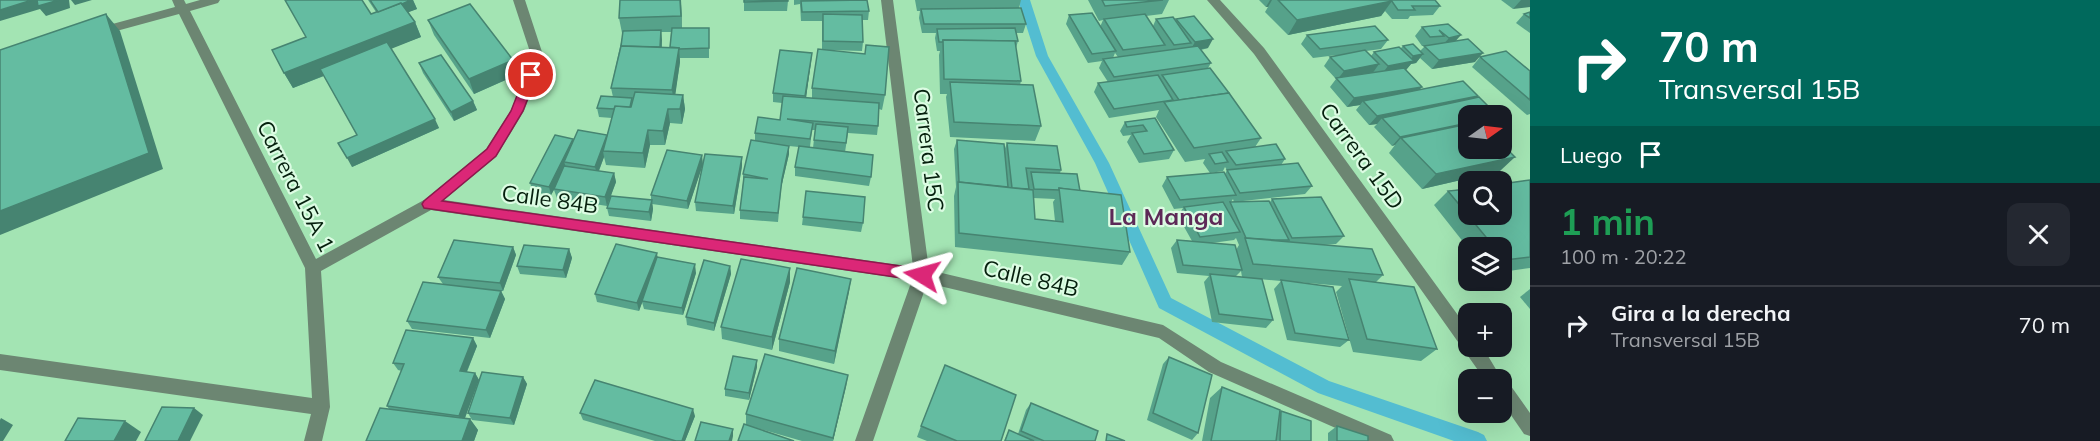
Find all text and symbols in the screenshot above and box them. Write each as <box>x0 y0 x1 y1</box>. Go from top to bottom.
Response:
text: 70 m <box>1659 20 1759 73</box>
icon: right <box>1560 24 1638 102</box>
pin <box>505 49 556 100</box>
icon: arrive <box>514 58 547 91</box>
text: Transversal 15B <box>1659 72 1860 106</box>
street label: Carrera 15C <box>908 87 950 213</box>
street label: Carrera 15D <box>1314 97 1410 215</box>
north arrow <box>1458 105 1512 159</box>
map controls <box>1458 105 1512 423</box>
street label: Carrera 15A 1 <box>251 115 341 257</box>
icon: arrive <box>1634 138 1667 171</box>
text: Luego <box>1560 141 1622 169</box>
button: search <box>1458 171 1512 225</box>
street label: Calle 84B <box>500 178 600 220</box>
text: 1 min <box>1560 199 1655 244</box>
district label: La Manga <box>1109 201 1223 231</box>
button: close <box>2007 203 2070 266</box>
button: layers <box>1458 237 1512 291</box>
position arrow <box>890 243 954 307</box>
text: 100 m · 20:22 <box>1560 244 1686 269</box>
street label: Calle 84B <box>980 253 1082 303</box>
text: Gira a la derecha <box>1611 299 1791 327</box>
button: + <box>1458 303 1512 357</box>
icon: right <box>1560 309 1593 342</box>
text: 70 m <box>2019 311 2070 339</box>
text: Transversal 15B <box>1611 327 1760 352</box>
button: − <box>1458 369 1512 423</box>

